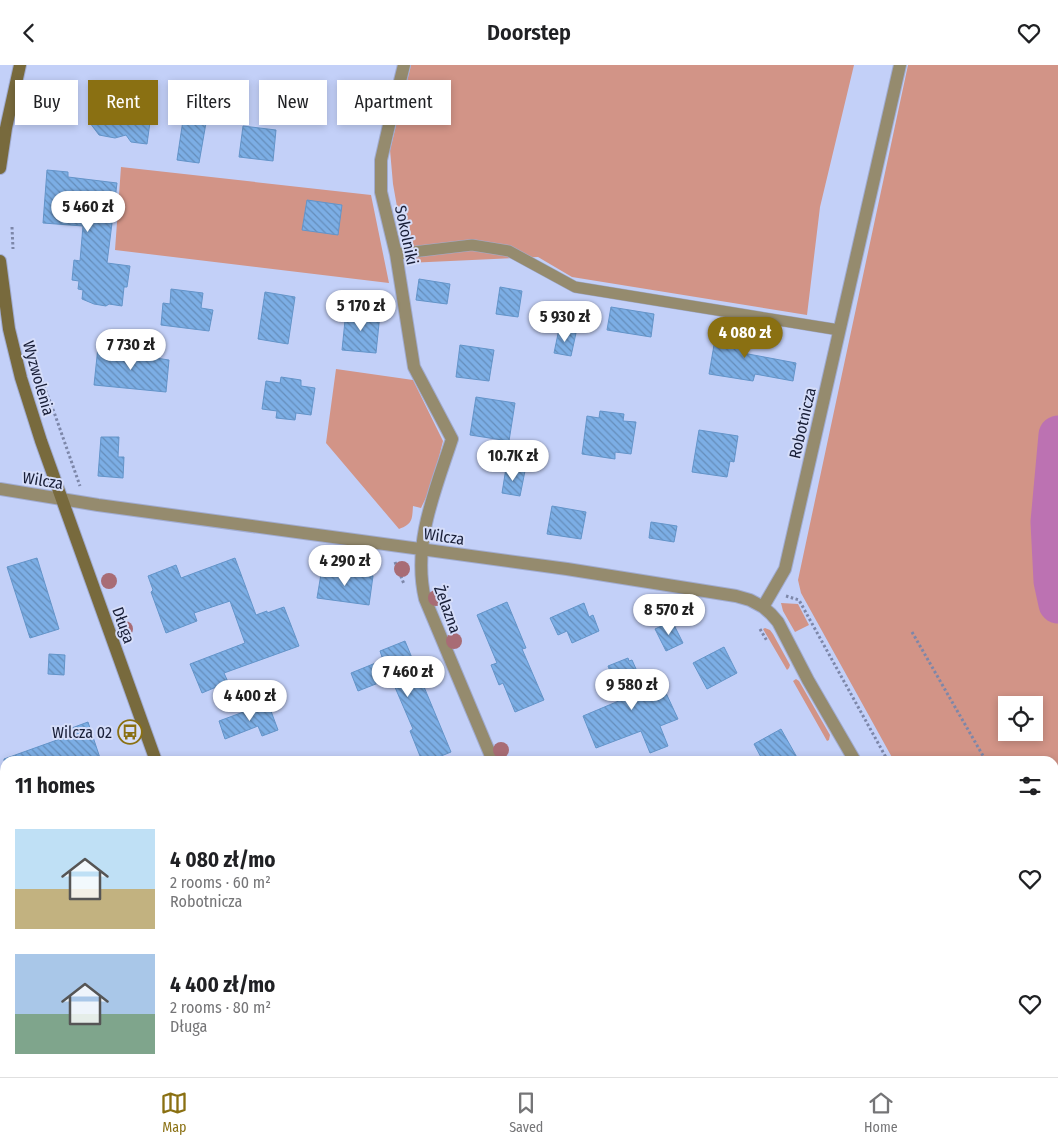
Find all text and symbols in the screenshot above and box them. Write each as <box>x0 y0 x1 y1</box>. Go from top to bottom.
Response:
icon: back <box>15 19 43 47</box>
text: Doorstep <box>487 19 571 46</box>
icon: heart <box>1015 19 1043 47</box>
chip: Buy <box>15 80 78 125</box>
chip: Rent <box>88 80 158 125</box>
chip: Filters <box>168 80 249 125</box>
chip: New <box>259 80 327 125</box>
chip: Apartment <box>337 80 451 125</box>
pin: 5 460 zł <box>36 191 140 233</box>
text: 5 460 zł <box>62 197 114 216</box>
street label: Sokolniki <box>391 204 422 267</box>
pin: 5 170 zł <box>309 289 413 332</box>
text: 5 170 zł <box>337 296 385 315</box>
pin: 5 930 zł <box>513 301 617 343</box>
text: 5 930 zł <box>540 307 590 326</box>
pin: 4 080 zł <box>693 317 797 359</box>
text: 4 080 zł <box>719 323 771 342</box>
pin: 7 730 zł <box>79 329 183 371</box>
text: 7 730 zł <box>107 335 155 354</box>
street label: Wyzwolenia <box>19 339 58 418</box>
street label: Robotnicza <box>785 386 820 460</box>
pin: 10.7K zł <box>461 439 565 482</box>
text: 10.7K zł <box>488 446 538 465</box>
street label: Wilcza <box>21 468 65 493</box>
street label: Wilcza <box>422 524 466 549</box>
pin: 4 290 zł <box>293 545 397 587</box>
text: 4 290 zł <box>319 551 371 570</box>
street label: Żelazna <box>430 583 465 636</box>
pin: 8 570 zł <box>617 593 721 636</box>
text: 8 570 zł <box>644 600 694 619</box>
street label: Długa <box>108 604 139 646</box>
pin: 7 460 zł <box>356 655 460 698</box>
text: 7 460 zł <box>383 662 433 681</box>
pin: 9 580 zł <box>580 669 684 711</box>
text: 9 580 zł <box>606 675 658 694</box>
pin: 4 400 zł <box>198 679 302 722</box>
text: 4 400 zł <box>224 686 276 705</box>
map controls <box>998 696 1043 741</box>
button: locate <box>998 696 1043 741</box>
bus stop icon: Wilcza 02 <box>117 719 143 745</box>
place label: Wilcza 02 <box>52 723 112 742</box>
icon: filters <box>1016 772 1044 800</box>
text: 11 homes <box>15 773 95 799</box>
text: 4 080 zł/mo <box>170 847 275 873</box>
icon: home <box>55 849 115 909</box>
icon: heart <box>1016 865 1044 893</box>
text: 2 rooms · 60 m² <box>170 873 271 892</box>
text: Robotnicza <box>170 892 242 911</box>
text: 4 400 zł/mo <box>170 972 275 998</box>
icon: home <box>55 974 115 1034</box>
icon: heart <box>1016 990 1044 1018</box>
text: 2 rooms · 80 m² <box>170 998 271 1017</box>
text: Długa <box>170 1017 207 1036</box>
tab: Map <box>160 1089 188 1136</box>
tab: Saved <box>509 1089 543 1136</box>
tab: Home <box>864 1089 898 1136</box>

